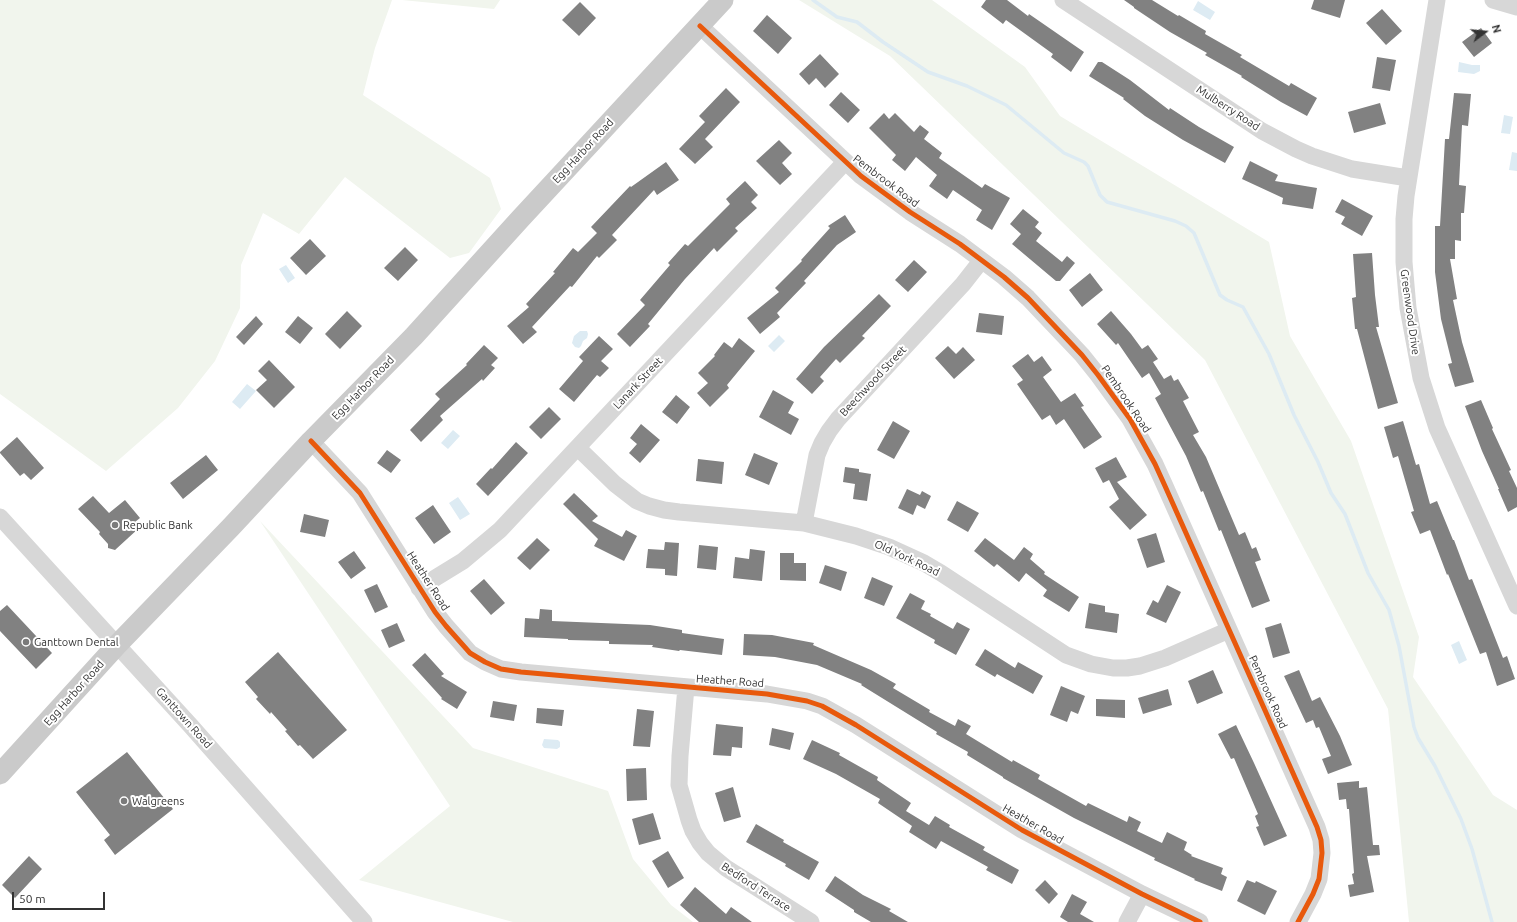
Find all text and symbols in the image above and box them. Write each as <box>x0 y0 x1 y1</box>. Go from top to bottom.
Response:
north arrow <box>1465 12 1505 52</box>
text: N <box>1490 23 1503 34</box>
street label: Mulberry Road <box>1194 83 1262 133</box>
street label: Egg Harbor Road <box>550 116 616 186</box>
street label: Pembrook Road <box>851 152 921 210</box>
street label: Greenwood Drive <box>1397 268 1423 356</box>
street label: Beechwood Street <box>837 343 909 419</box>
street label: Egg Harbor Road <box>329 353 397 423</box>
street label: Lanark Street <box>611 354 665 412</box>
street label: Pembrook Road <box>1098 363 1154 435</box>
place label: Republic Bank <box>123 518 193 532</box>
marker: Republic Bank <box>110 520 120 530</box>
street label: Old York Road <box>872 537 942 579</box>
street label: Heather Road <box>404 549 452 613</box>
place label: Ganttown Dental <box>34 635 119 649</box>
marker: Ganttown Dental <box>21 637 31 647</box>
street label: Pembrook Road <box>1246 653 1290 731</box>
street label: Egg Harbor Road <box>41 658 107 728</box>
street label: Heather Road <box>696 672 764 690</box>
street label: Ganttown Road <box>153 685 215 751</box>
place label: Walgreens <box>132 794 184 808</box>
marker: Walgreens <box>119 796 129 806</box>
street label: Heather Road <box>1000 801 1066 847</box>
street label: Bedford Terrace <box>719 860 793 914</box>
scale bar <box>14 884 107 910</box>
text: 50 m <box>19 892 46 905</box>

